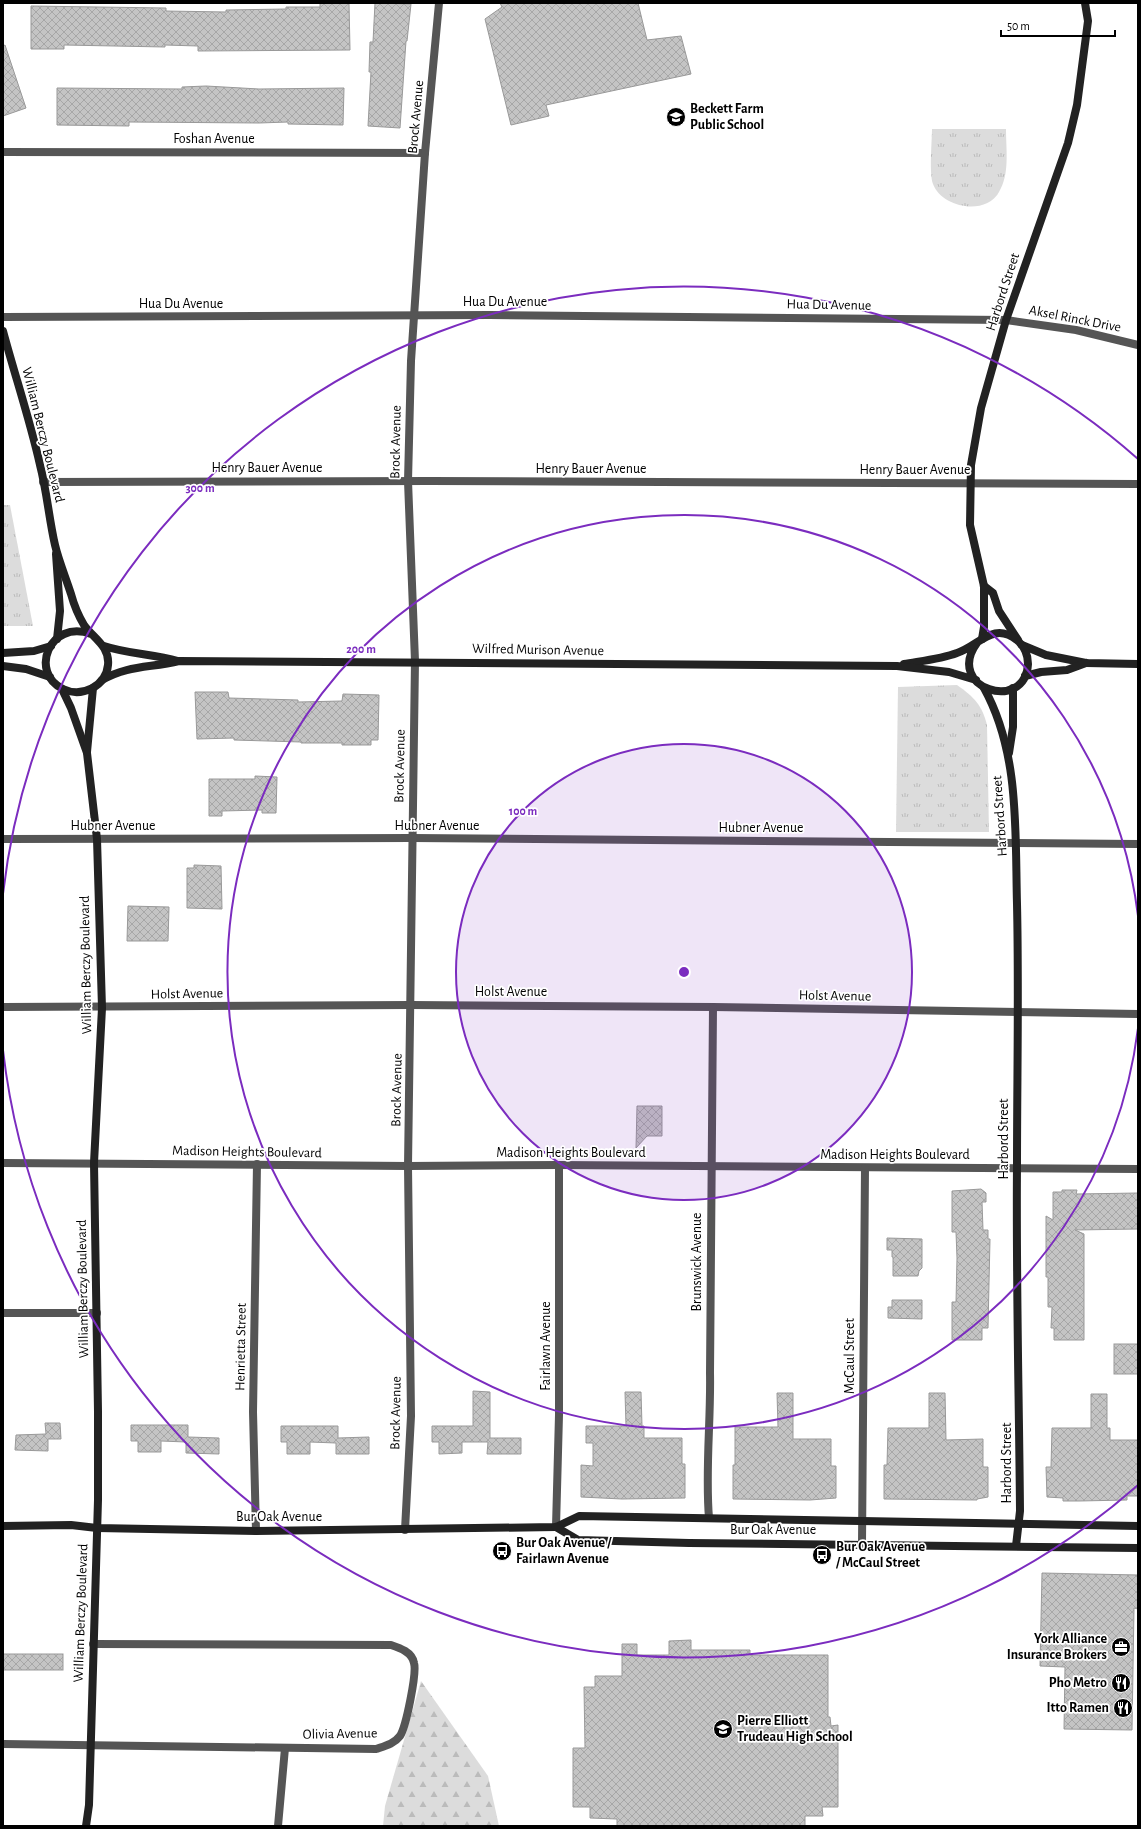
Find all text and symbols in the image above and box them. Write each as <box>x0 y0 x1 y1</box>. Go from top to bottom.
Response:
scale bar <box>1001 12 1115 38</box>
text: 50 m <box>1007 20 1030 32</box>
street label: Brock Avenue <box>406 80 426 154</box>
place label: Beckett Farm Public School <box>690 102 764 132</box>
school or university icon: Beckett Farm Public School <box>665 106 687 128</box>
street label: Foshan Avenue <box>173 132 255 146</box>
street label: Harbord Street <box>984 251 1022 333</box>
street label: Hua Du Avenue <box>463 295 547 309</box>
street label: Hua Du Avenue <box>139 297 223 311</box>
street label: Hua Du Avenue <box>787 297 871 313</box>
street label: Aksel Rinck Drive <box>1028 303 1122 335</box>
street label: William Berczy Boulevard <box>19 366 67 504</box>
street label: Brock Avenue <box>388 405 404 479</box>
street label: Henry Bauer Avenue <box>211 461 323 475</box>
street label: Henry Bauer Avenue <box>535 462 647 476</box>
street label: Henry Bauer Avenue <box>859 463 971 477</box>
text: 300 m <box>185 482 215 494</box>
street label: Wilfred Murison Avenue <box>472 642 604 658</box>
text: 200 m <box>346 643 376 655</box>
street label: Brock Avenue <box>392 729 408 803</box>
street label: Harbord Street <box>990 775 1010 857</box>
text: 100 m <box>509 805 537 817</box>
street label: Hubner Avenue <box>71 819 155 833</box>
street label: Hubner Avenue <box>395 819 479 833</box>
street label: Hubner Avenue <box>719 821 803 835</box>
street label: William Berczy Boulevard <box>78 895 94 1035</box>
centre of rings <box>677 965 691 979</box>
street label: Holst Avenue <box>475 985 547 999</box>
street label: Holst Avenue <box>151 986 223 1002</box>
street label: Holst Avenue <box>799 988 871 1004</box>
street label: Brock Avenue <box>389 1053 405 1127</box>
street label: Harbord Street <box>997 1098 1011 1180</box>
street label: Madison Heights Boulevard <box>172 1144 322 1160</box>
street label: Madison Heights Boulevard <box>496 1146 646 1160</box>
street label: Madison Heights Boulevard <box>820 1148 970 1162</box>
street label: Brunswick Avenue <box>690 1212 704 1312</box>
street label: William Berczy Boulevard <box>75 1219 91 1359</box>
street label: Fairlawn Avenue <box>539 1301 553 1391</box>
street label: Henrietta Street <box>233 1302 249 1391</box>
street label: McCaul Street <box>843 1318 857 1394</box>
street label: Brock Avenue <box>388 1376 404 1450</box>
street label: Harbord Street <box>1000 1422 1014 1504</box>
street label: Bur Oak Avenue <box>236 1510 322 1524</box>
street label: Bur Oak Avenue <box>730 1523 816 1537</box>
place label: Bur Oak Avenue / Fairlawn Avenue <box>516 1536 612 1566</box>
bus stop icon: Bur Oak Avenue / Fairlawn Avenue <box>491 1540 513 1562</box>
place label: Bur Oak Avenue / McCaul Street <box>835 1540 925 1570</box>
street label: William Berczy Boulevard <box>72 1543 90 1683</box>
bus stop icon: Bur Oak Avenue / McCaul Street <box>811 1544 833 1566</box>
place label: York Alliance Insurance Brokers <box>1007 1632 1107 1662</box>
office icon: York Alliance Insurance Brokers <box>1110 1636 1132 1658</box>
restaurant icon: Pho Metro <box>1110 1672 1132 1694</box>
place label: Pho Metro <box>1049 1676 1107 1690</box>
restaurant icon: Itto Ramen <box>1112 1697 1134 1719</box>
place label: Itto Ramen <box>1047 1701 1109 1715</box>
place label: Pierre Elliott Trudeau High School <box>737 1714 853 1744</box>
school or university icon: Pierre Elliott Trudeau High School <box>712 1718 734 1740</box>
street label: Olivia Avenue <box>303 1726 377 1742</box>

